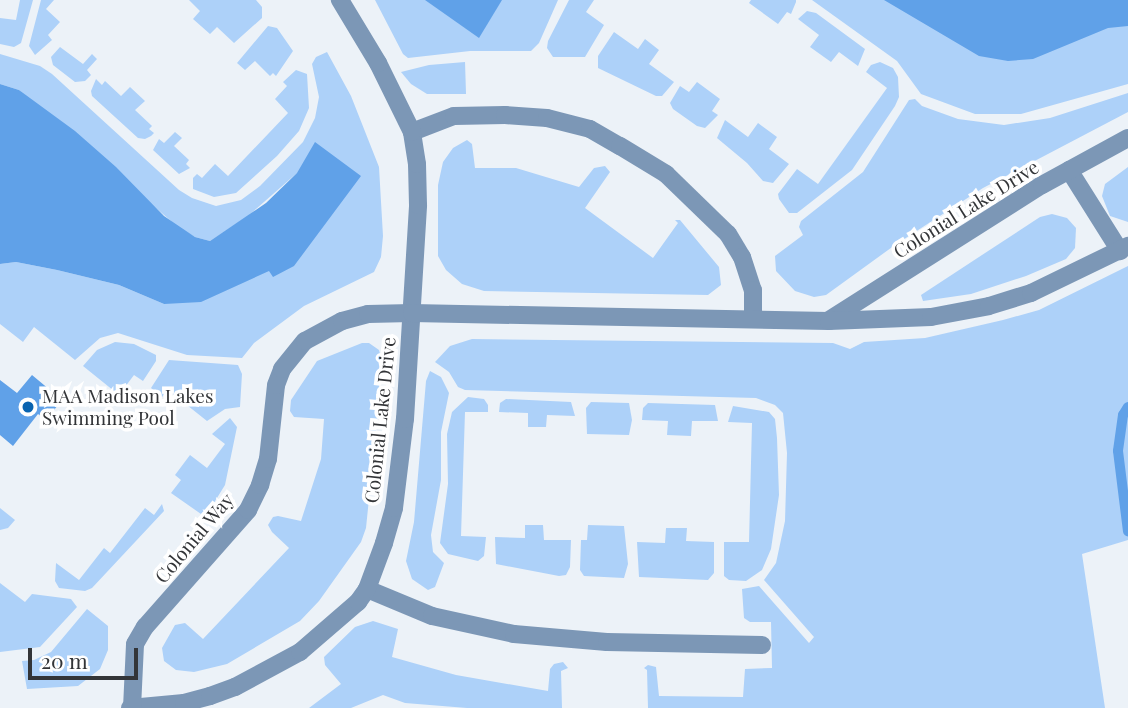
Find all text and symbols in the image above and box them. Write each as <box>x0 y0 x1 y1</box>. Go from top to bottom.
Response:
street label: Colonial Lake Drive <box>889 155 1043 263</box>
street label: Colonial Lake Drive <box>360 336 400 504</box>
place label: MAA Madison Lakes Swimming Pool <box>42 385 213 429</box>
marker: MAA Madison Lakes Swimming Pool <box>20 399 36 415</box>
street label: Colonial Way <box>150 488 238 588</box>
scale bar <box>32 634 142 678</box>
text: 20 m <box>41 646 88 674</box>

